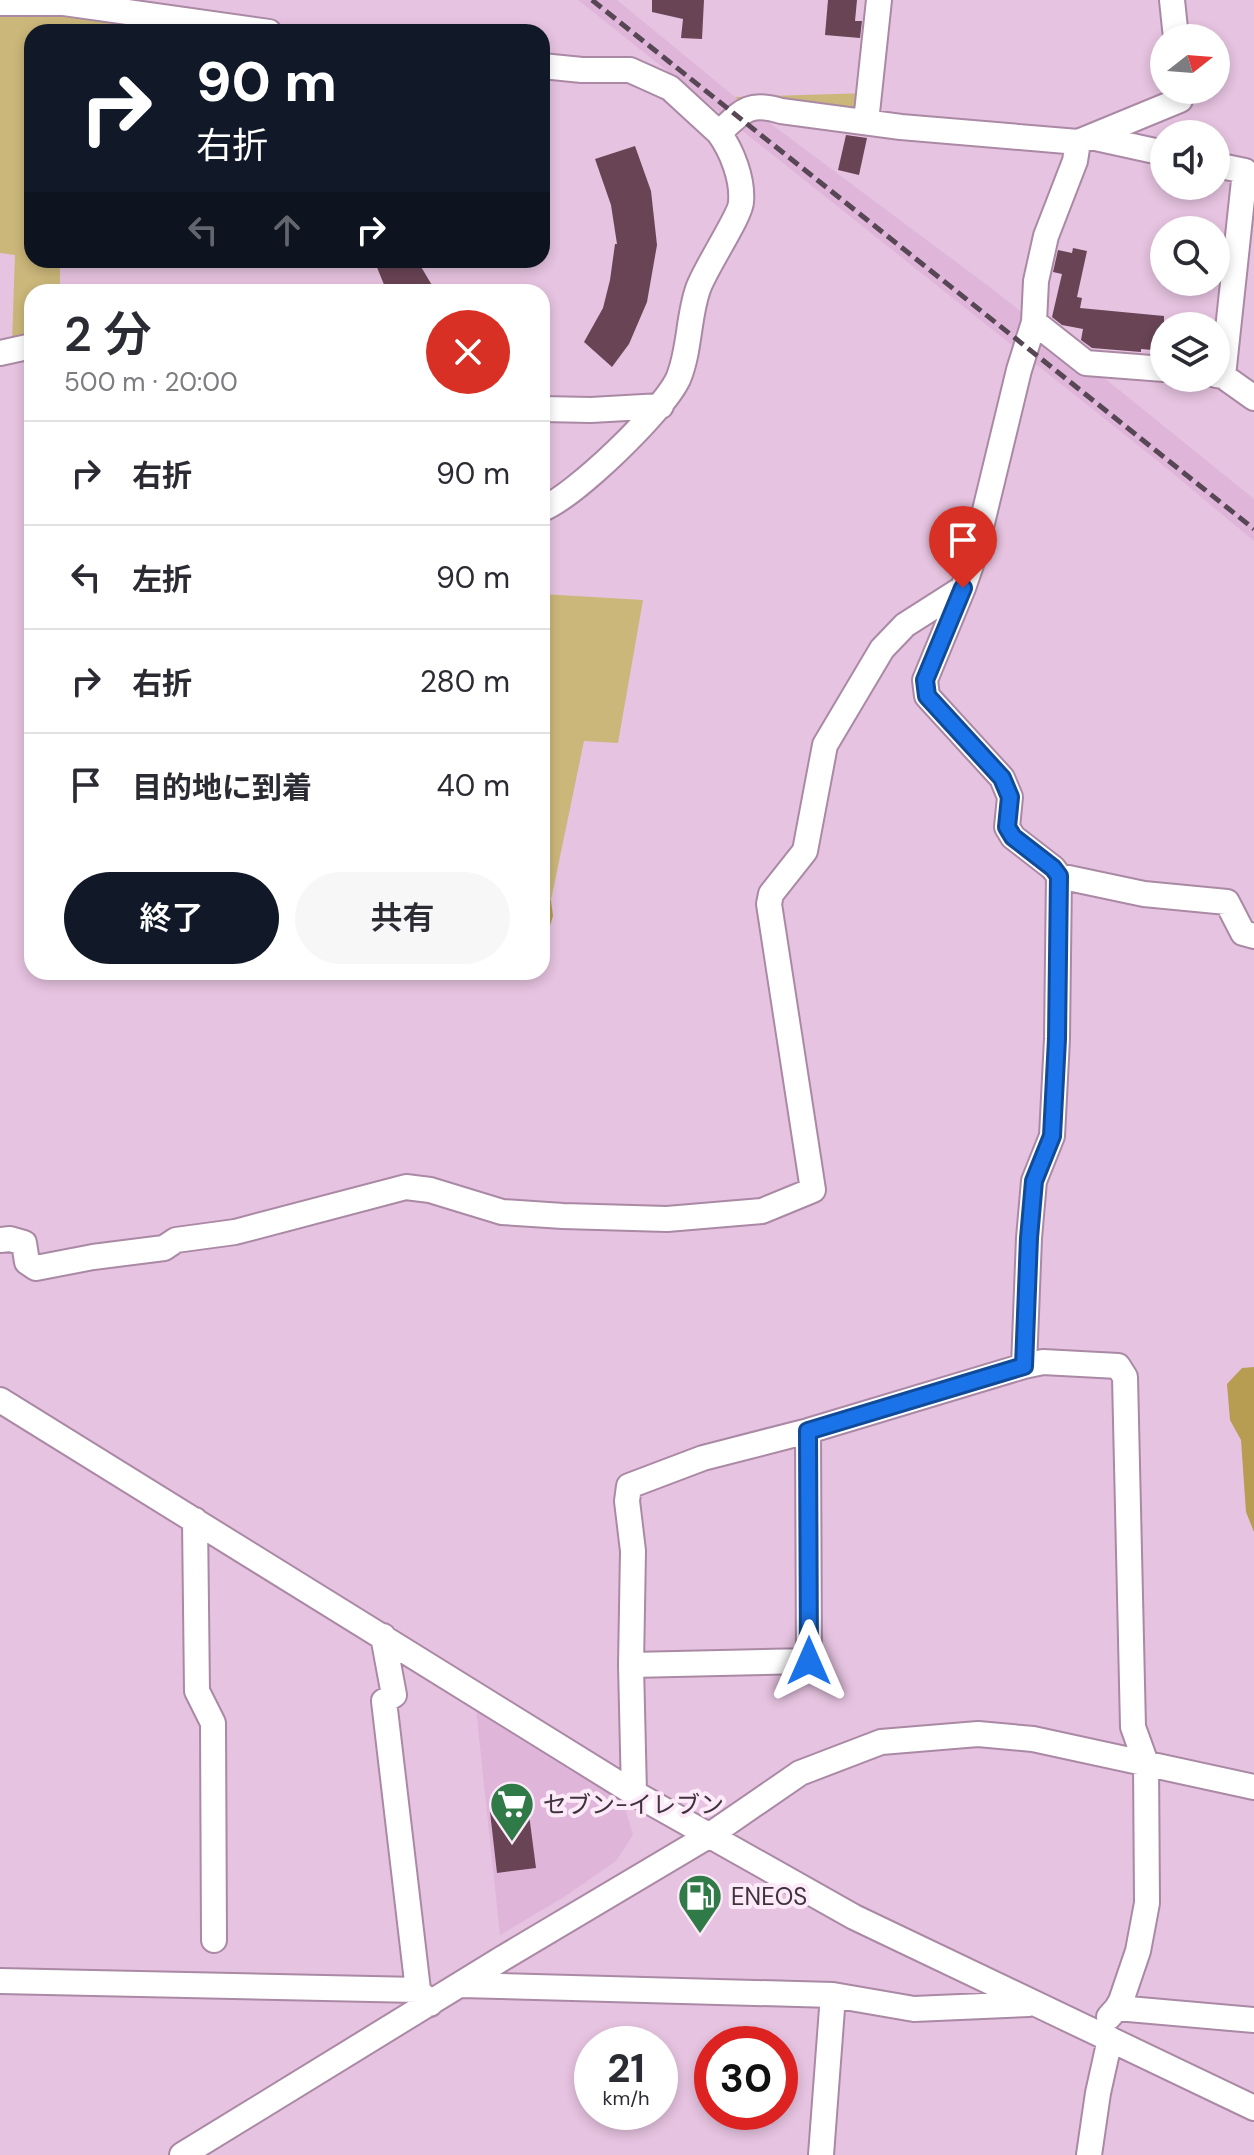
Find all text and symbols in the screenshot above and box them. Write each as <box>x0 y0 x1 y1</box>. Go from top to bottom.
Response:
north arrow <box>1150 24 1230 104</box>
map controls <box>1150 24 1230 392</box>
text: 90 m <box>196 45 337 118</box>
icon: right <box>64 56 168 160</box>
button: sound <box>1150 120 1230 200</box>
text: 右折 <box>196 122 268 169</box>
icon: left <box>181 208 225 252</box>
icon: ahead <box>265 208 309 252</box>
icon: right <box>349 208 393 252</box>
button: search <box>1150 216 1230 296</box>
text: 2 分 <box>64 303 151 366</box>
button: close <box>426 310 510 394</box>
button: layers <box>1150 312 1230 392</box>
text: 500 m · 20:00 <box>64 365 238 399</box>
icon: right <box>64 451 108 495</box>
text: 90 m <box>436 454 510 493</box>
text: 右折 <box>132 456 192 495</box>
pin <box>929 506 997 588</box>
icon: arrive <box>941 518 985 562</box>
icon: left <box>64 555 108 599</box>
text: 90 m <box>436 558 510 597</box>
text: 左折 <box>132 560 192 599</box>
icon: right <box>64 659 108 703</box>
text: 280 m <box>420 662 510 701</box>
text: 右折 <box>132 664 192 703</box>
icon: arrive <box>64 763 108 807</box>
text: 40 m <box>437 766 510 805</box>
text: 目的地に到着 <box>132 768 312 807</box>
button: 終了 <box>64 872 279 964</box>
button: 共有 <box>295 872 510 964</box>
position arrow <box>767 1619 851 1703</box>
supermarket icon: セブン-イレブン <box>488 1780 536 1843</box>
place label: セブン-イレブン <box>543 1789 724 1820</box>
fuel station icon: ENEOS <box>676 1872 724 1935</box>
place label: ENEOS <box>731 1881 807 1912</box>
speed limit sign: 30 <box>694 2026 798 2130</box>
text: 21 <box>607 2042 645 2094</box>
text: km/h <box>602 2085 650 2111</box>

